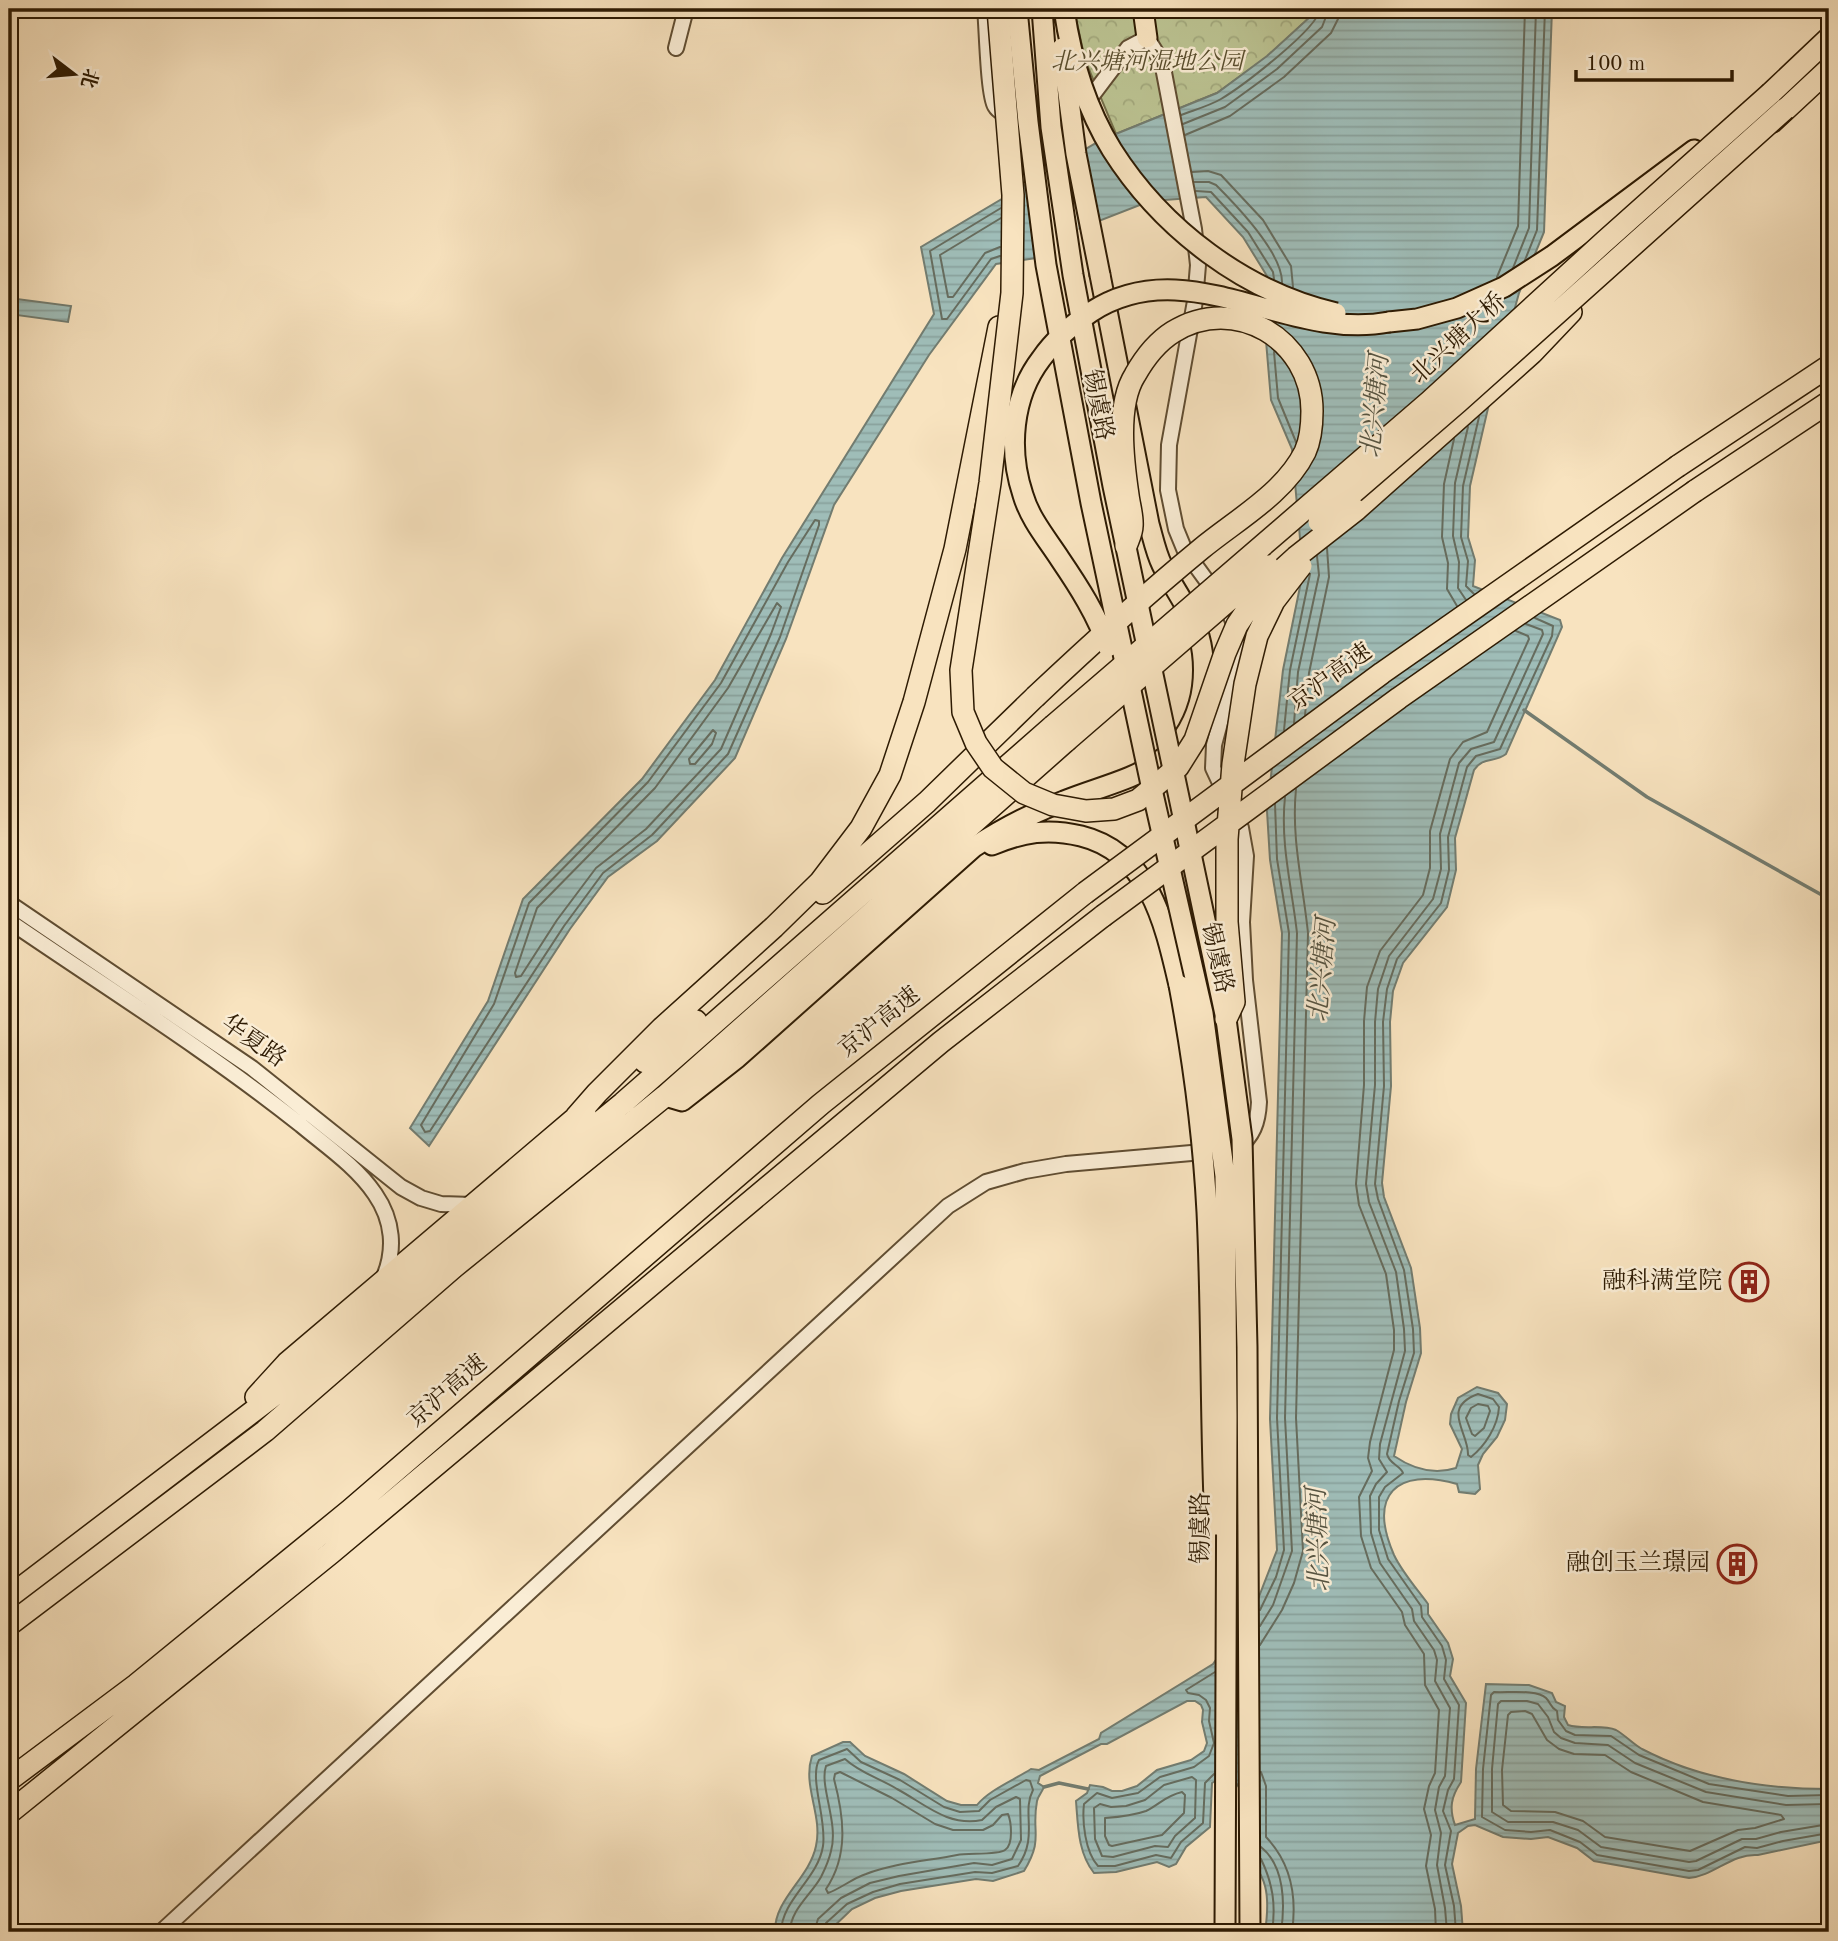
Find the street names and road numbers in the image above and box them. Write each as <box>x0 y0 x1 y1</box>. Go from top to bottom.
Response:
street label: 北兴塘大桥 <box>1405 287 1511 389</box>
street label: 锡虞路 <box>1078 367 1119 443</box>
street label: 京沪高速 <box>1283 638 1377 716</box>
street label: 锡虞路 <box>1196 920 1239 996</box>
street label: 京沪高速 <box>833 981 925 1063</box>
street label: 华夏路 <box>217 1009 291 1072</box>
street label: 京沪高速 <box>402 1349 492 1433</box>
street label: 锡虞路 <box>1187 1492 1214 1564</box>

